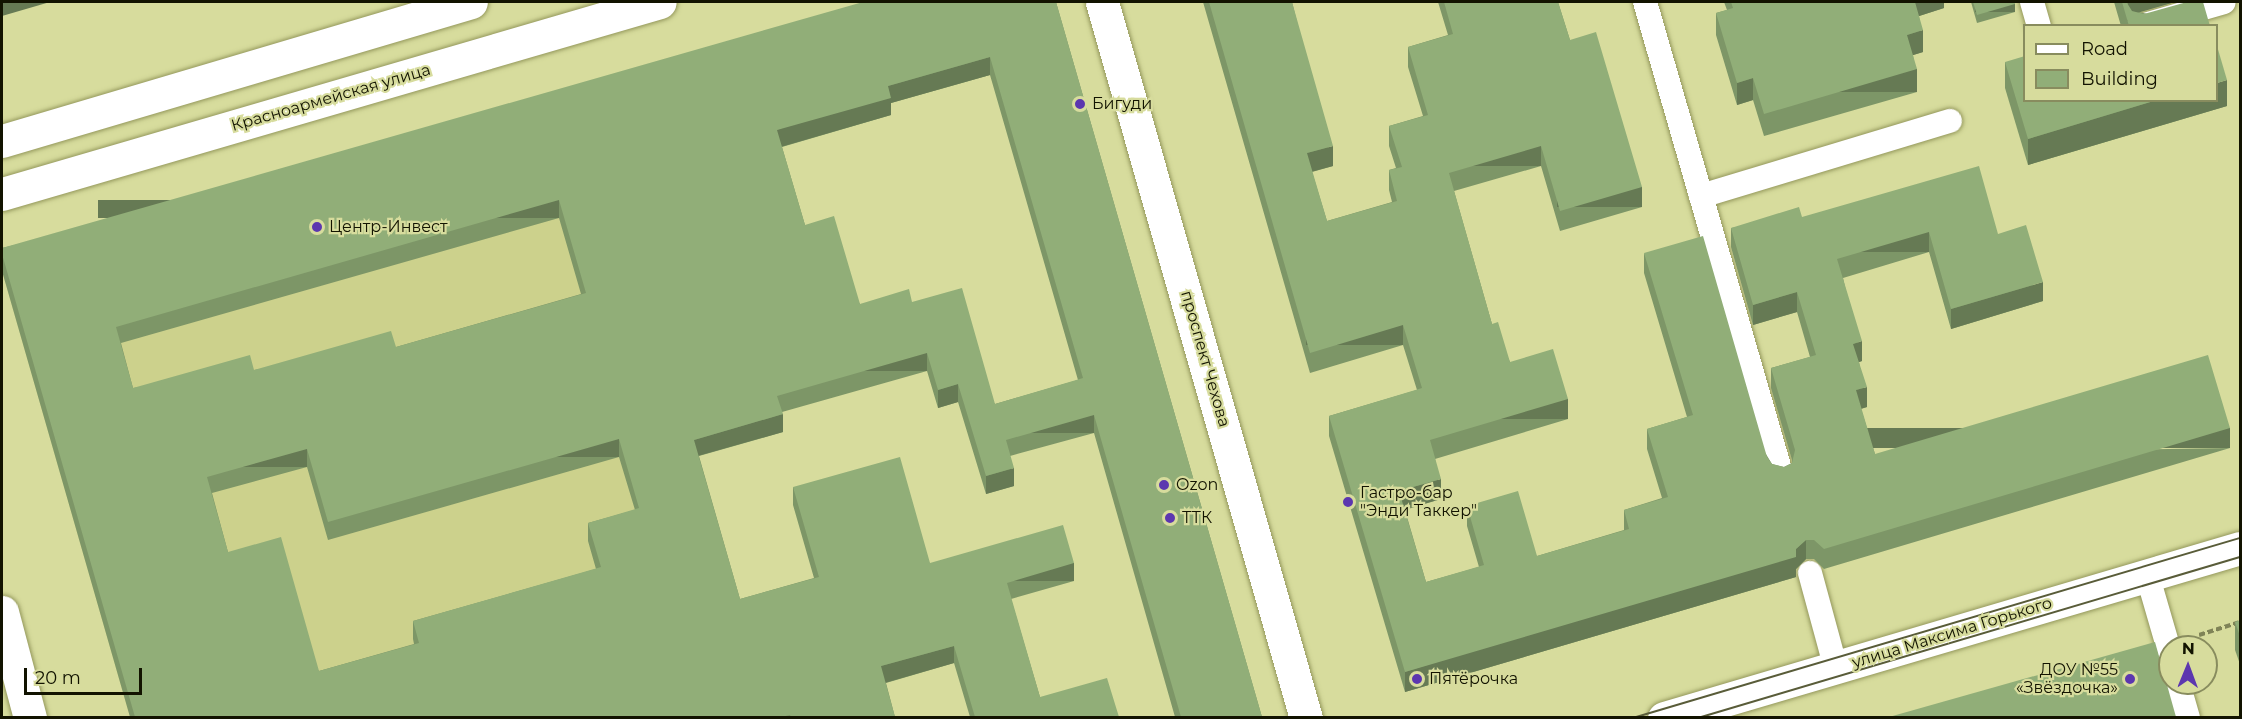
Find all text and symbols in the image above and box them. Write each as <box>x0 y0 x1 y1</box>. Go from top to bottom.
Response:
legend <box>2023 24 2218 102</box>
text: Road <box>2081 38 2128 60</box>
street label: Красноармейская улица <box>229 60 433 136</box>
text: Building <box>2081 68 2158 90</box>
place label: Бигуди <box>1092 94 1152 114</box>
marker: Бигуди <box>1073 97 1087 111</box>
place label: Центр-Инвест <box>329 217 448 237</box>
marker: Центр-Инвест <box>310 220 324 234</box>
street label: проспект Чехова <box>1176 289 1234 429</box>
place label: Ozon <box>1176 475 1218 495</box>
marker: Ozon <box>1157 478 1171 492</box>
place label: Гастро-бар "Энди Таккер" <box>1360 483 1477 521</box>
marker: Гастро-бар "Энди Таккер" <box>1341 495 1355 509</box>
place label: ТТК <box>1182 508 1212 528</box>
marker: ТТК <box>1163 511 1177 525</box>
street label: улица Максима Горького <box>1850 593 2054 673</box>
north arrow <box>2158 635 2218 695</box>
text: N <box>2182 639 2195 658</box>
scale bar <box>27 656 146 694</box>
place label: ДОУ №55 «Звёздочка» <box>2016 660 2118 698</box>
text: 20 m <box>35 667 81 689</box>
place label: Пятёрочка <box>1429 669 1518 689</box>
marker: Пятёрочка <box>1410 672 1424 686</box>
marker: ДОУ №55 «Звёздочка» <box>2123 672 2137 686</box>

